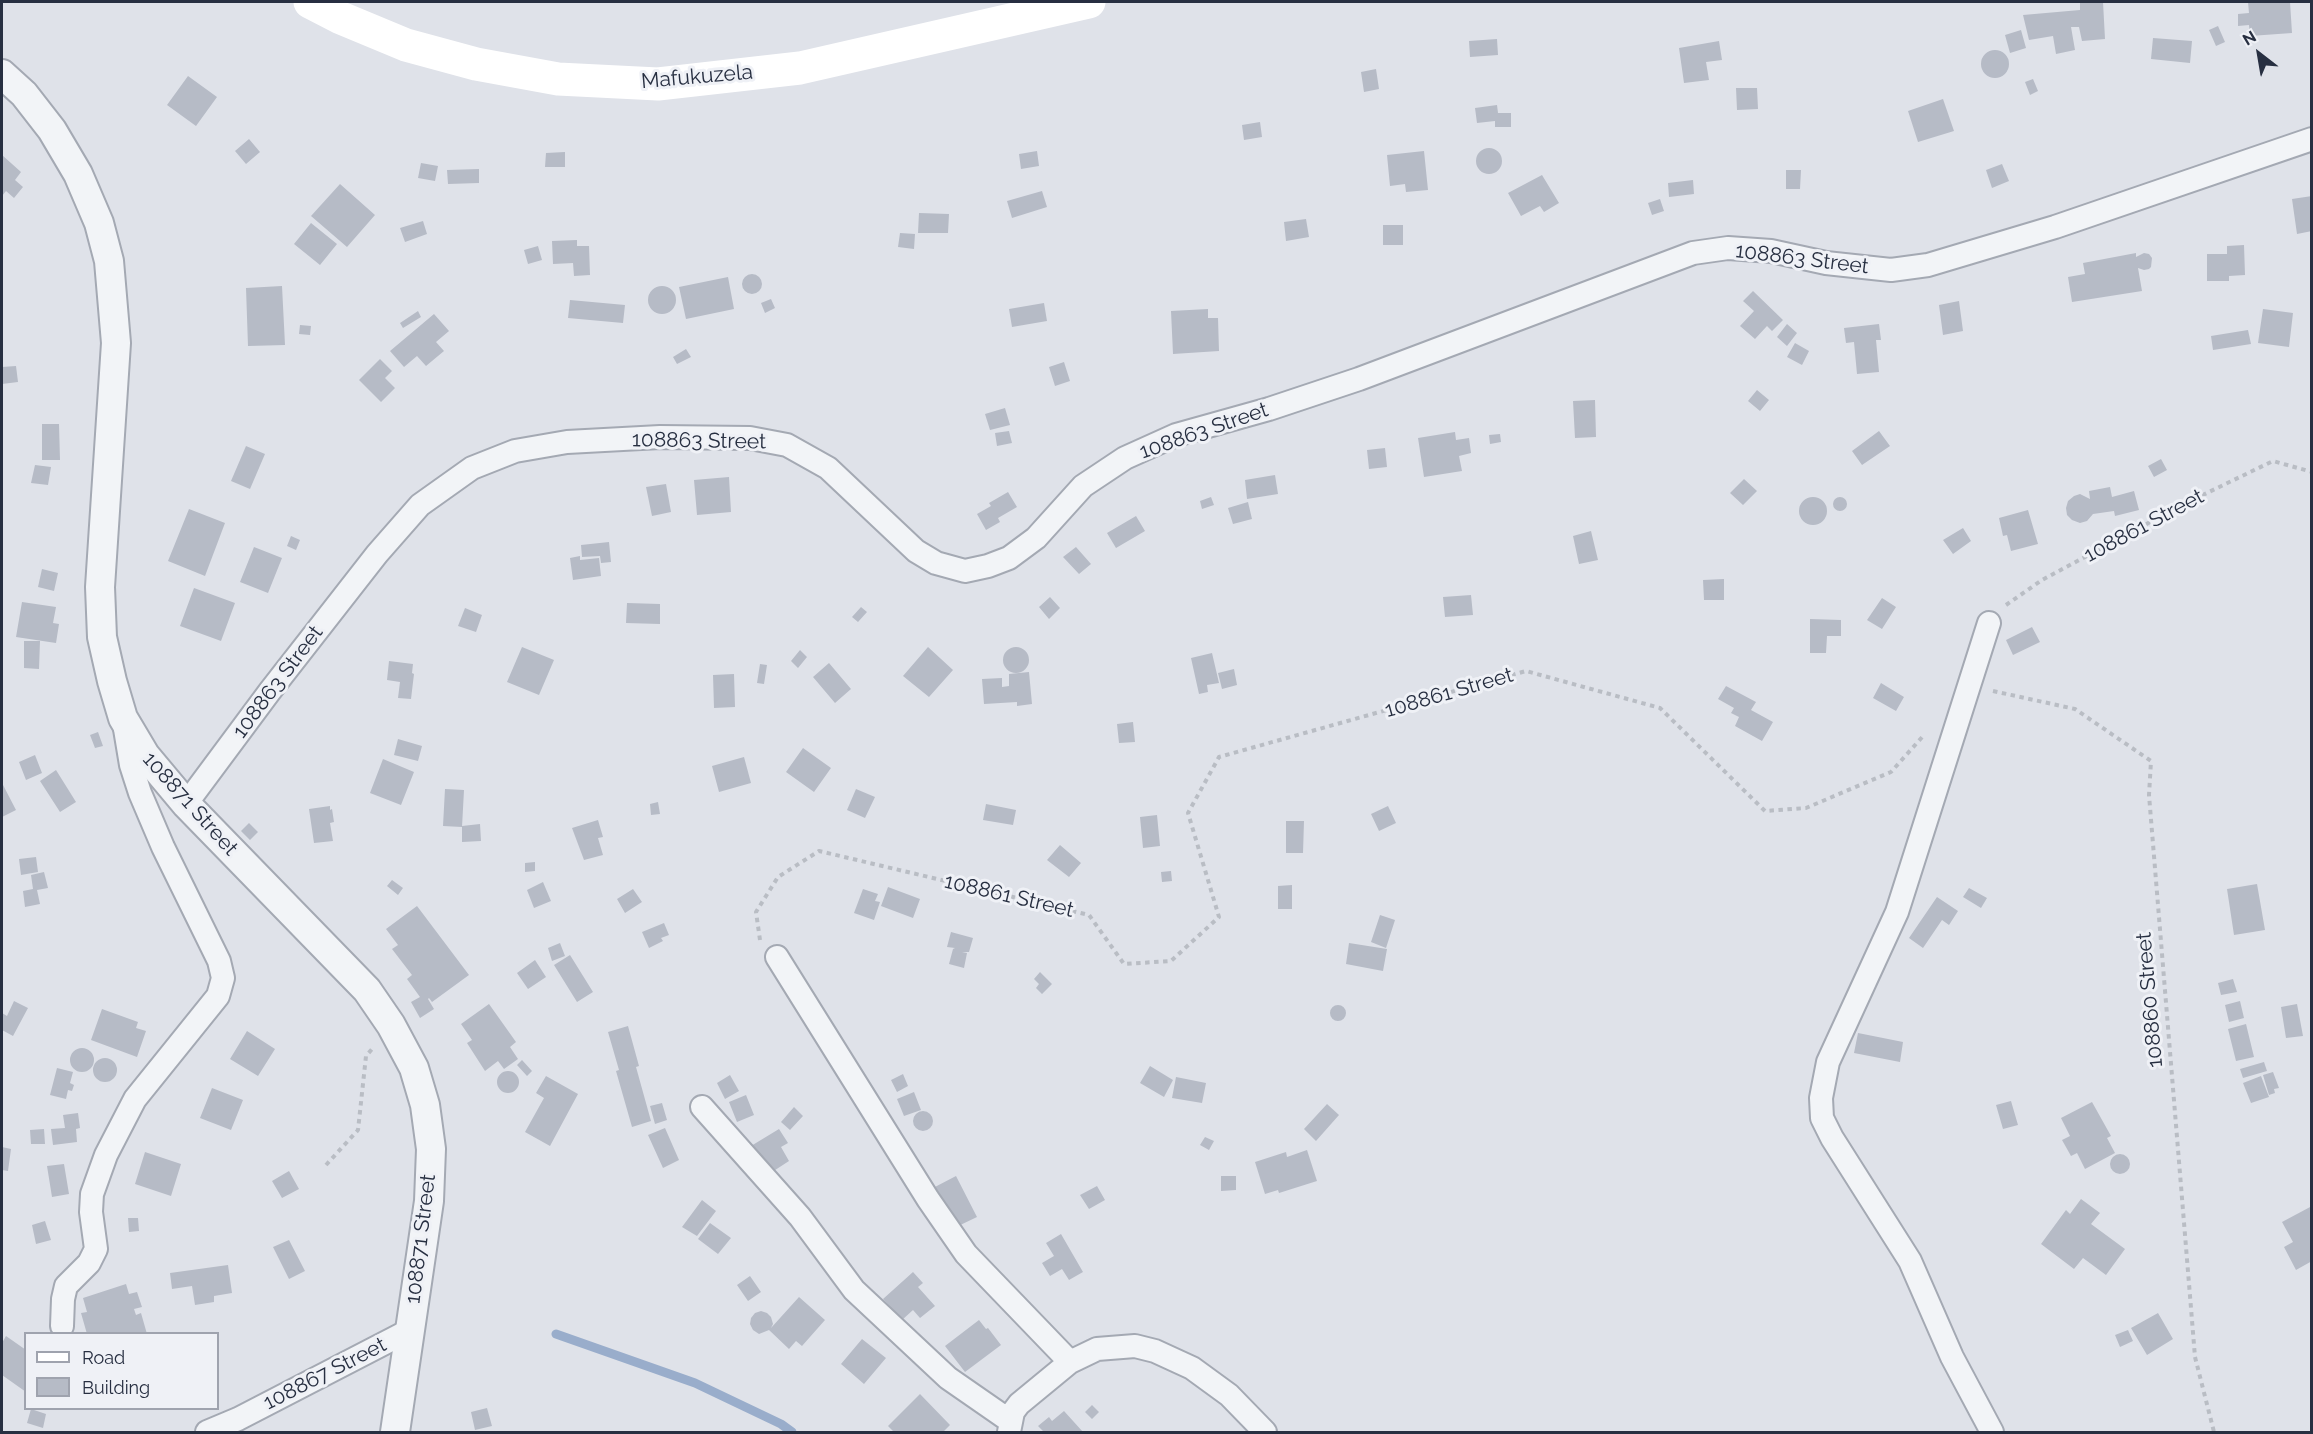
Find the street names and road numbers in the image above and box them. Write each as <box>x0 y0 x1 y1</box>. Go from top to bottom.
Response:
street label: Mafukuzela <box>640 60 754 94</box>
street label: 108863 Street <box>1734 238 1870 280</box>
street label: 108863 Street <box>1136 397 1272 465</box>
street label: 108863 Street <box>632 427 766 455</box>
street label: 108861 Street <box>2080 484 2208 568</box>
street label: 108863 Street <box>228 621 328 743</box>
street label: 108861 Street <box>1382 663 1516 723</box>
street label: 108871 Street <box>137 747 243 861</box>
street label: 108861 Street <box>942 869 1076 923</box>
street label: 108860 Street <box>2132 931 2168 1069</box>
street label: 108871 Street <box>401 1173 441 1305</box>
street label: 108867 Street <box>259 1332 391 1416</box>

